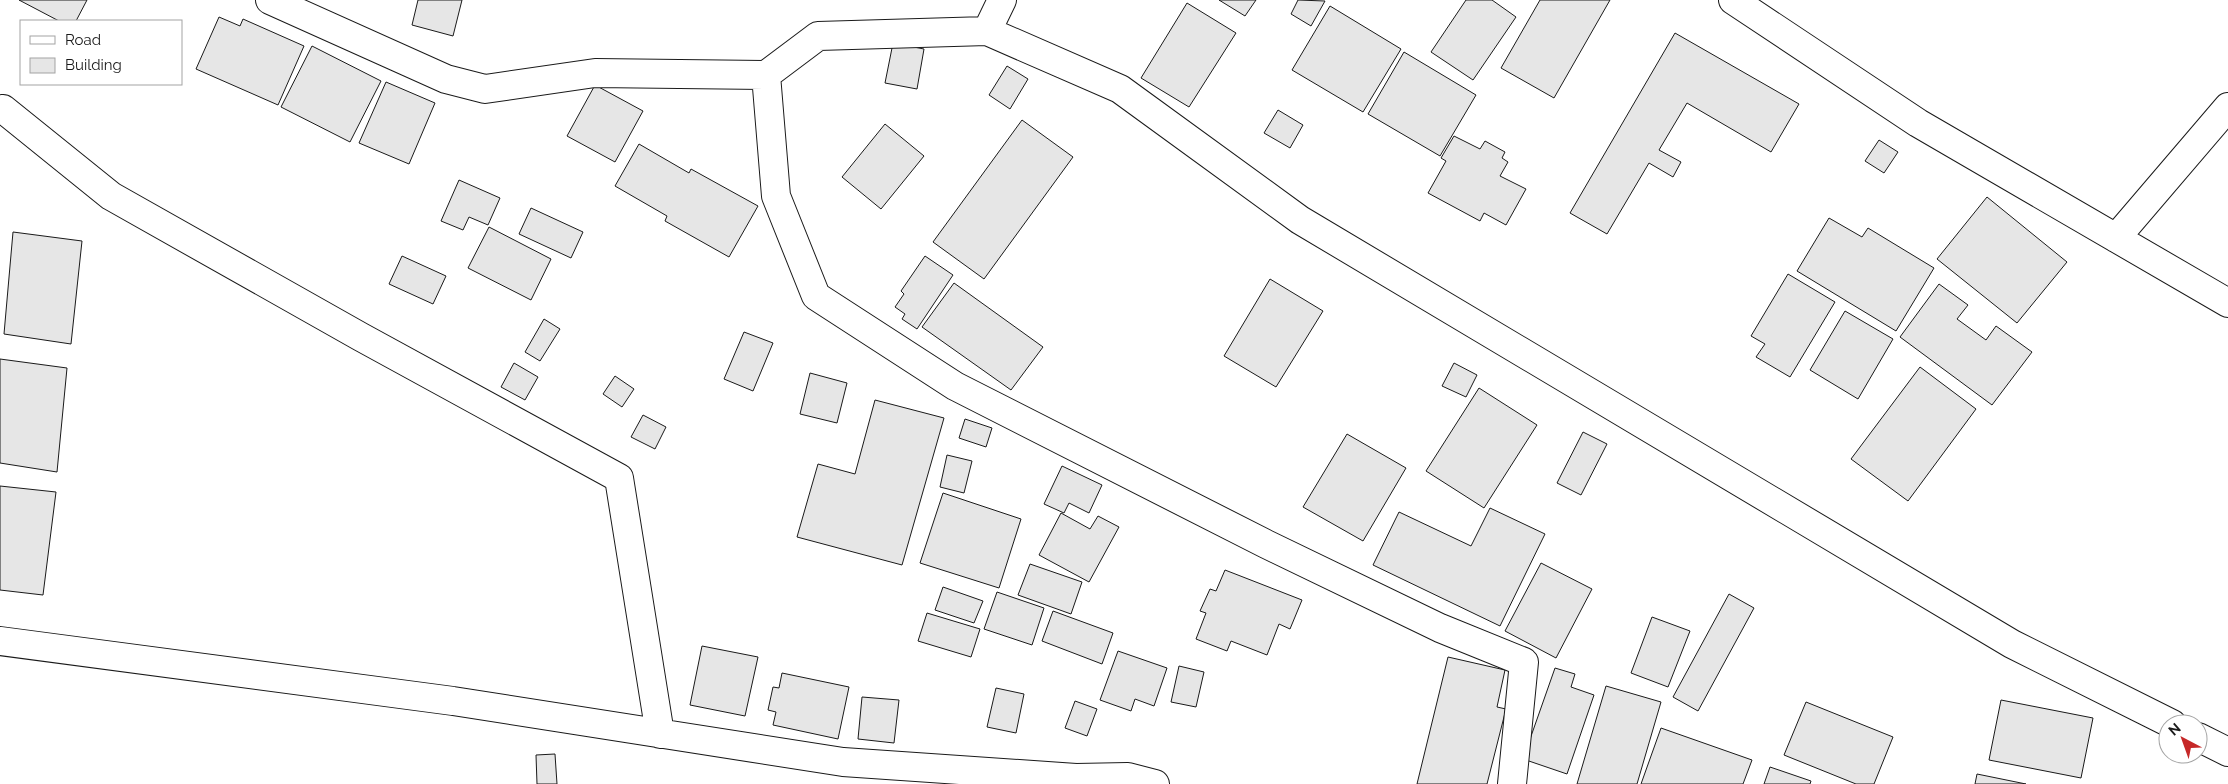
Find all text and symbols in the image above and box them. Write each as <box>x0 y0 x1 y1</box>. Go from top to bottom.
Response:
legend <box>20 20 182 85</box>
text: Road <box>65 31 101 49</box>
text: Building <box>65 56 122 74</box>
north arrow <box>2158 714 2208 764</box>
text: N <box>2165 720 2184 739</box>

